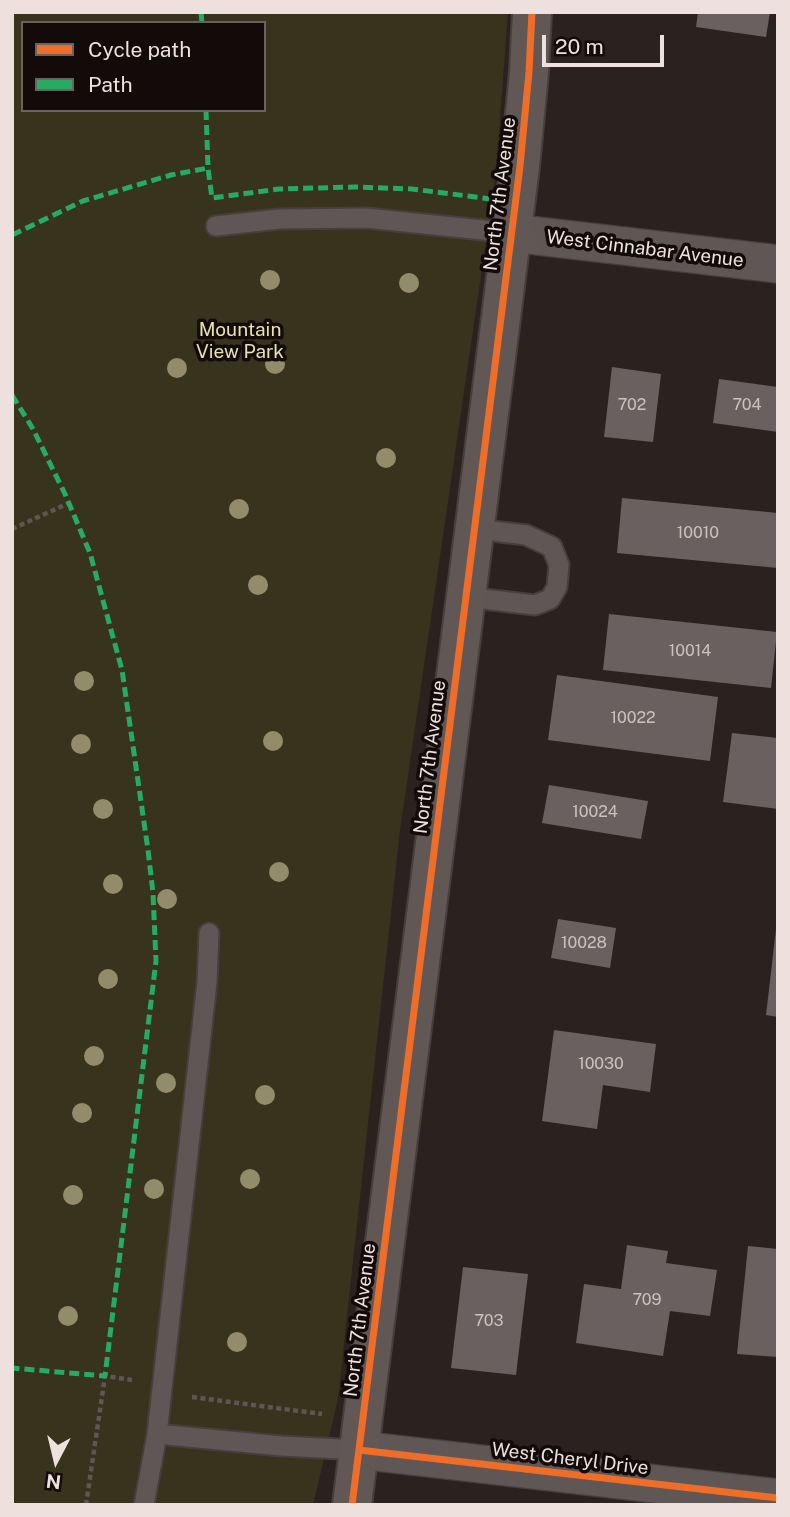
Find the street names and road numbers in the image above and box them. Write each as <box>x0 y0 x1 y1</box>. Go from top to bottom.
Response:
street label: North 7th Avenue <box>479 116 521 272</box>
street label: West Cinnabar Avenue <box>545 226 745 272</box>
street label: North 7th Avenue <box>409 679 451 835</box>
street label: North 7th Avenue <box>339 1242 381 1398</box>
street label: West Cheryl Drive <box>490 1438 650 1480</box>

